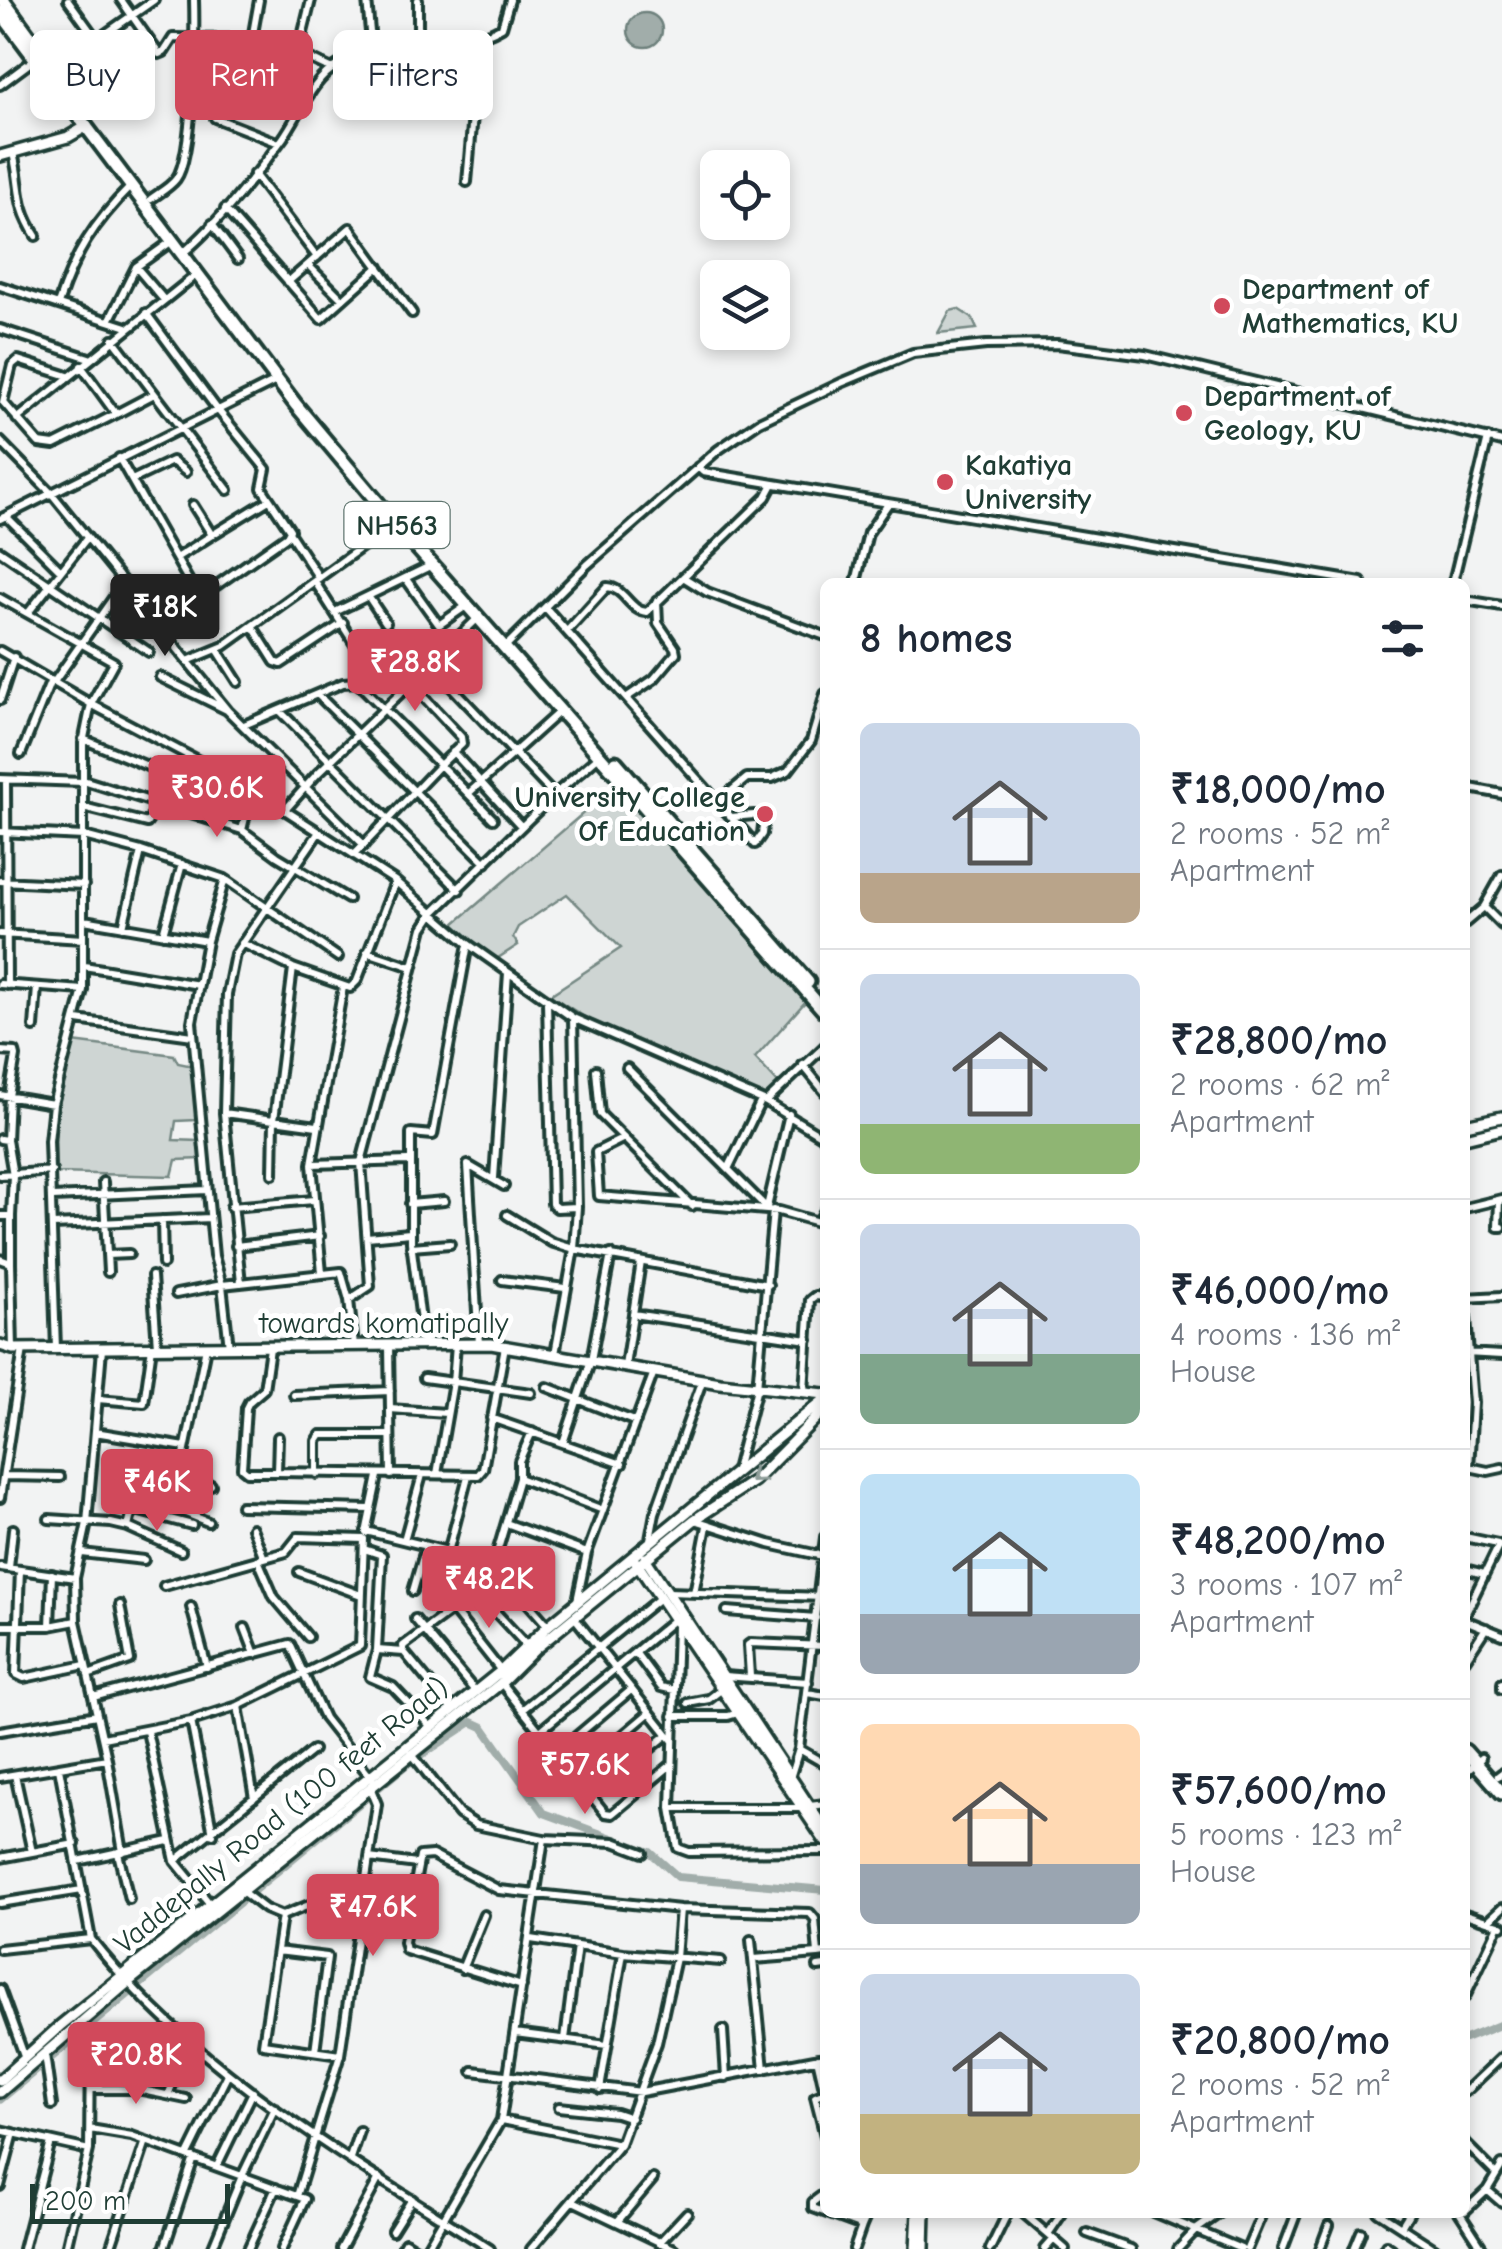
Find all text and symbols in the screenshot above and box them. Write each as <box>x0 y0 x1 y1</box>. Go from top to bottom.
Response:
chip: Buy <box>30 30 155 120</box>
chip: Rent <box>175 30 313 120</box>
chip: Filters <box>333 30 493 120</box>
map controls <box>700 150 790 350</box>
button: locate <box>700 150 790 240</box>
button: layers <box>700 260 790 350</box>
place label: Department of Mathematics, KU <box>1242 272 1458 341</box>
marker: Department of Mathematics, KU <box>1211 295 1233 317</box>
place label: Department of Geology, KU <box>1204 379 1392 448</box>
marker: Department of Geology, KU <box>1173 402 1195 424</box>
place label: Kakatiya University <box>965 448 1092 517</box>
marker: Kakatiya University <box>934 471 956 493</box>
road number: NH563 <box>344 502 450 548</box>
pin: ₹18K <box>106 574 224 659</box>
text: ₹18K <box>132 588 198 625</box>
icon: filters <box>1375 611 1430 666</box>
text: 8 homes <box>860 614 1012 663</box>
pin: ₹28.8K <box>334 629 496 714</box>
text: ₹28.8K <box>370 643 460 680</box>
pin: ₹30.6K <box>136 755 298 840</box>
icon: home <box>940 763 1060 883</box>
text: ₹18,000/mo <box>1170 765 1386 814</box>
text: ₹30.6K <box>171 769 263 806</box>
place label: University College Of Education <box>514 780 745 849</box>
marker: University College Of Education <box>754 803 776 825</box>
text: 2 rooms · 52 m² <box>1170 815 1389 852</box>
text: Apartment <box>1170 852 1313 889</box>
icon: home <box>940 1014 1060 1134</box>
text: ₹28,800/mo <box>1170 1016 1388 1065</box>
text: 2 rooms · 62 m² <box>1170 1066 1389 1103</box>
text: Apartment <box>1170 1103 1313 1140</box>
icon: home <box>940 1264 1060 1384</box>
text: ₹46,000/mo <box>1170 1266 1389 1315</box>
street label: towards komatipally <box>257 1306 509 1341</box>
text: 4 rooms · 136 m² <box>1170 1316 1400 1353</box>
text: House <box>1170 1353 1256 1390</box>
pin: ₹46K <box>98 1449 216 1534</box>
text: ₹46K <box>123 1463 191 1500</box>
one-way arrow <box>749 1465 767 1483</box>
icon: home <box>940 1514 1060 1634</box>
text: ₹48,200/mo <box>1170 1516 1386 1565</box>
pin: ₹48.2K <box>408 1546 570 1631</box>
text: ₹48.2K <box>444 1560 534 1597</box>
text: 3 rooms · 107 m² <box>1170 1566 1402 1603</box>
text: Apartment <box>1170 1603 1313 1640</box>
street label: Vaddepally Road (100 feet Road) <box>107 1670 455 1961</box>
pin: ₹57.6K <box>504 1732 666 1817</box>
text: ₹57.6K <box>540 1746 630 1783</box>
icon: home <box>940 1764 1060 1884</box>
text: ₹57,600/mo <box>1170 1766 1387 1815</box>
text: 5 rooms · 123 m² <box>1170 1816 1402 1853</box>
text: House <box>1170 1853 1256 1890</box>
pin: ₹47.6K <box>292 1874 454 1959</box>
text: ₹47.6K <box>329 1888 417 1925</box>
icon: home <box>940 2014 1060 2134</box>
text: ₹20,800/mo <box>1170 2016 1390 2065</box>
pin: ₹20.8K <box>55 2022 217 2107</box>
text: ₹20.8K <box>90 2036 182 2073</box>
text: 2 rooms · 52 m² <box>1170 2066 1389 2103</box>
text: Apartment <box>1170 2103 1313 2140</box>
scale bar <box>30 2179 230 2224</box>
text: 200 m <box>45 2185 126 2217</box>

